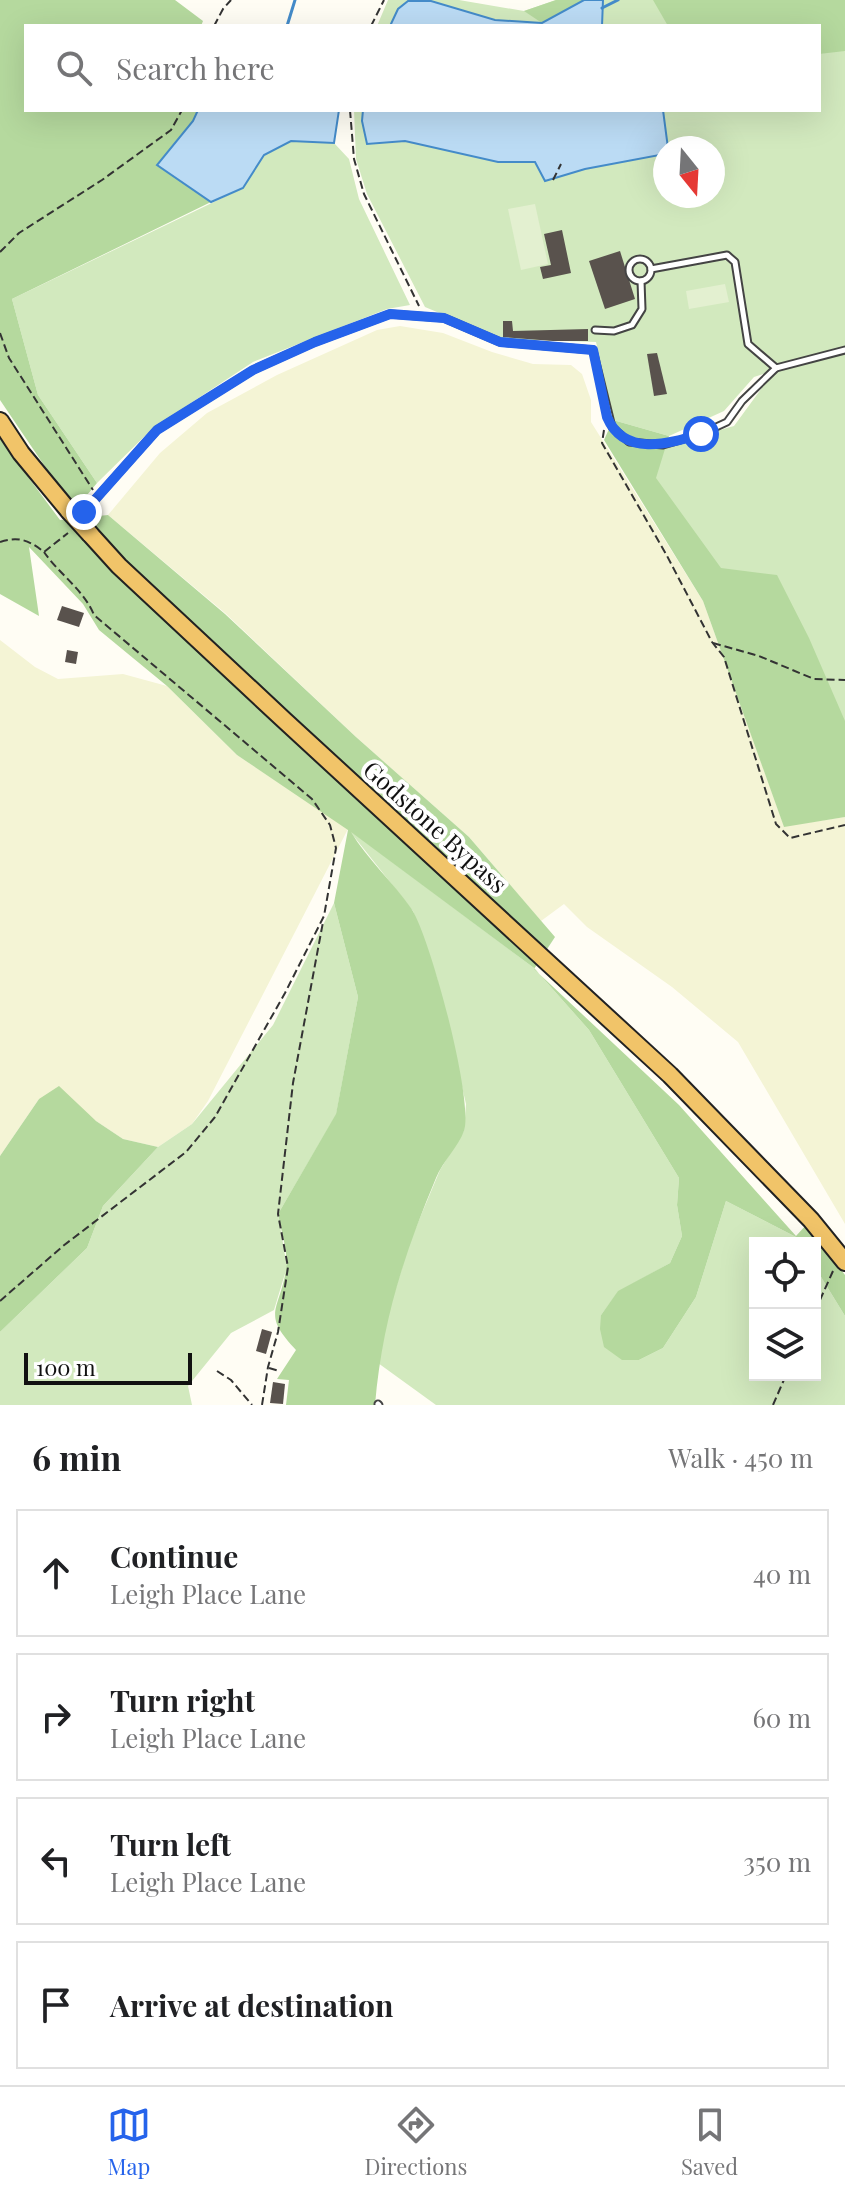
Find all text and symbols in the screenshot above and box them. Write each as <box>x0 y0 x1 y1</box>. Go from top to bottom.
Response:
search box <box>24 24 821 112</box>
icon: search <box>52 46 96 90</box>
text: Search here <box>116 48 275 88</box>
north arrow <box>653 136 725 208</box>
route start <box>683 416 719 452</box>
route end <box>66 494 102 530</box>
street label: Godstone Bypass <box>357 753 515 899</box>
map controls <box>749 1237 821 1381</box>
button: locate <box>749 1237 821 1309</box>
button: layers <box>749 1309 821 1381</box>
scale bar <box>24 1349 192 1385</box>
text: 100 m <box>36 1352 96 1382</box>
text: 6 min <box>32 1434 121 1480</box>
text: Walk · 450 m <box>668 1440 813 1475</box>
text: Continue <box>110 1536 238 1576</box>
icon: ahead <box>34 1551 78 1595</box>
text: 40 m <box>753 1556 811 1591</box>
text: Leigh Place Lane <box>110 1576 306 1611</box>
text: Turn right <box>110 1680 255 1720</box>
icon: right <box>34 1695 78 1739</box>
text: 60 m <box>752 1700 811 1735</box>
text: Leigh Place Lane <box>110 1720 306 1755</box>
text: Turn left <box>110 1824 231 1864</box>
icon: left <box>34 1839 78 1883</box>
text: 350 m <box>743 1844 811 1879</box>
text: Leigh Place Lane <box>110 1864 306 1899</box>
icon: arrive <box>34 1983 78 2027</box>
text: Arrive at destination <box>110 1985 393 2025</box>
tab: Map <box>107 2103 151 2181</box>
tab: Directions <box>364 2103 467 2181</box>
tab: Saved <box>681 2103 738 2181</box>

